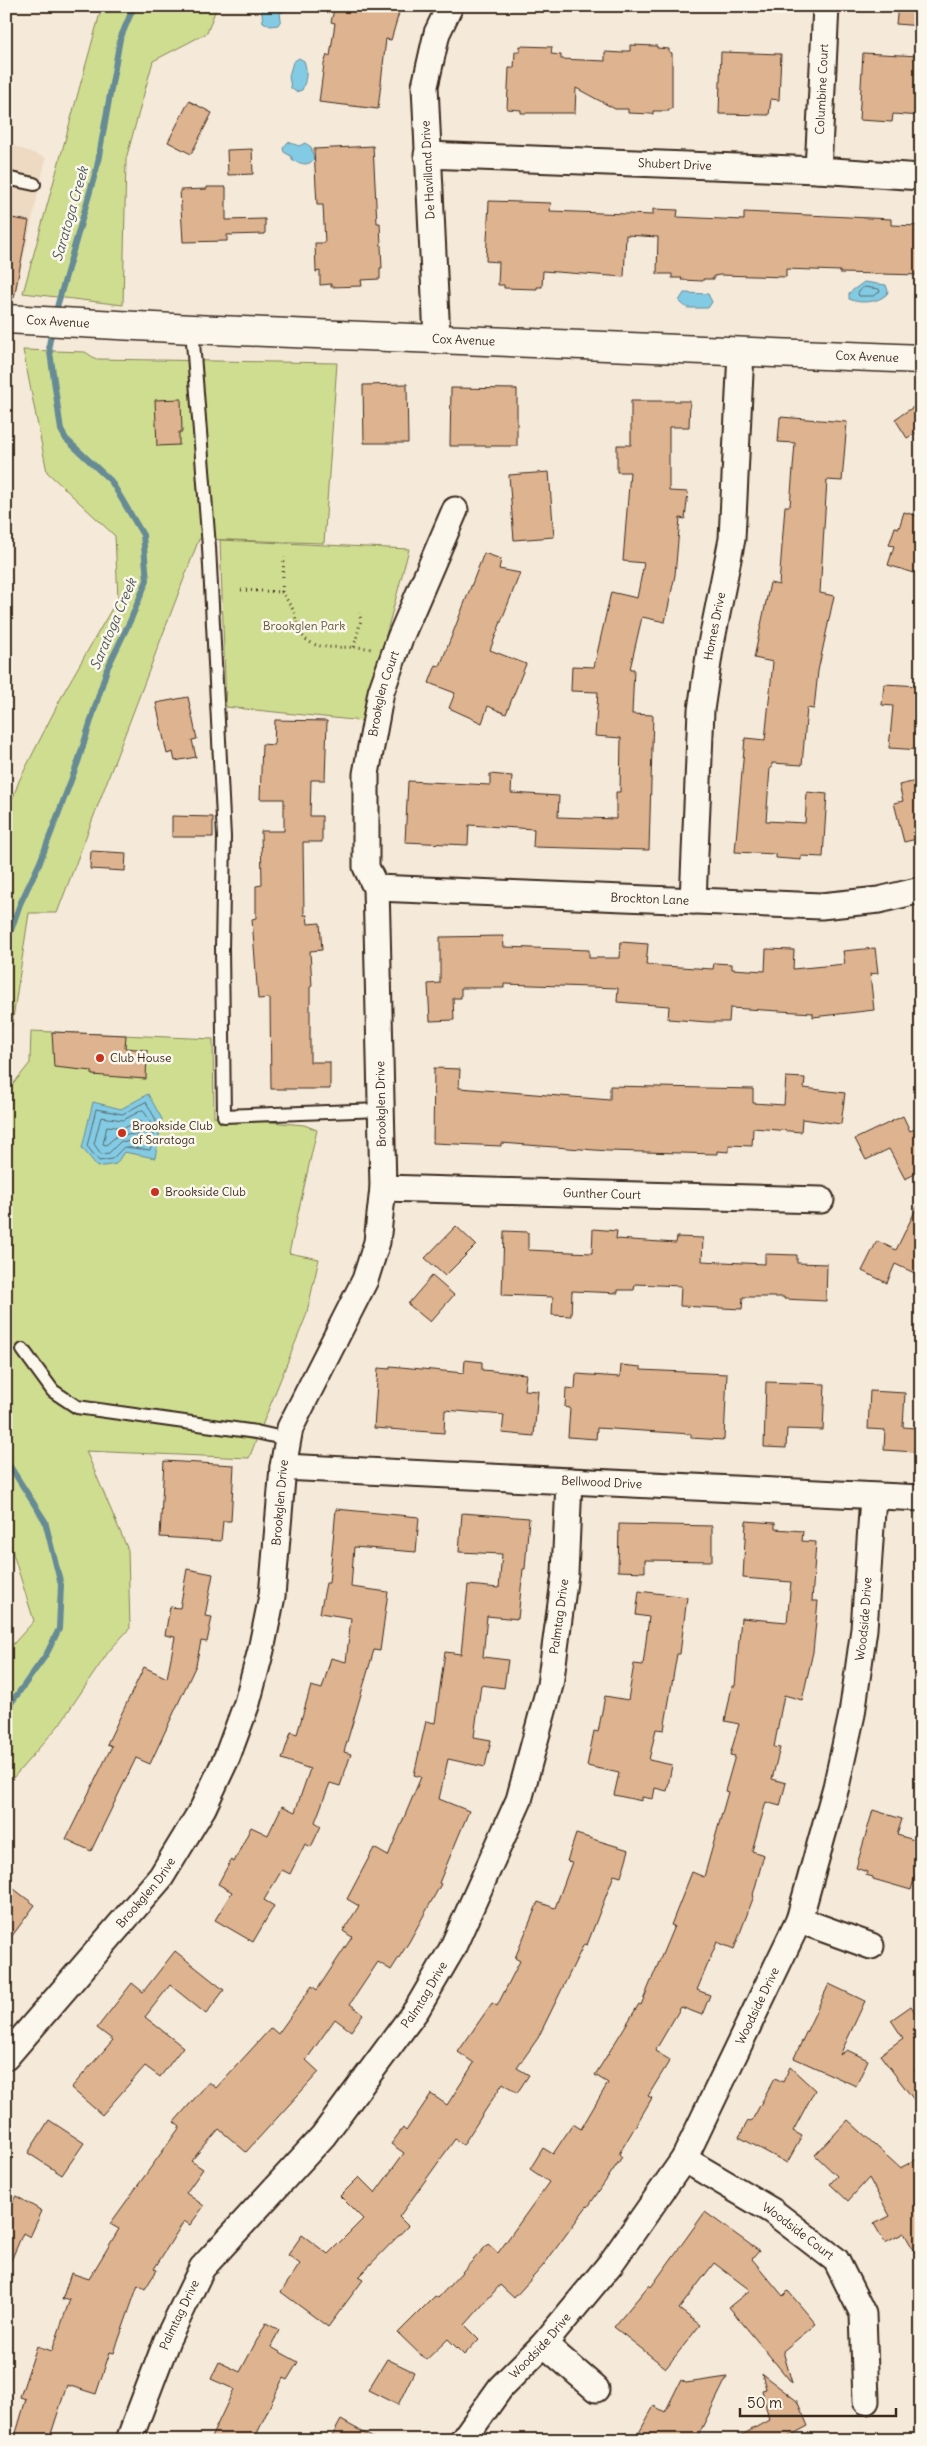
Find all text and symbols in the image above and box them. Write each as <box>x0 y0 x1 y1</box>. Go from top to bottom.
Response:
street label: Columbine Court <box>812 43 831 135</box>
street label: De Havilland Drive <box>417 120 438 220</box>
street label: Shubert Drive <box>638 155 712 173</box>
water label: Saratoga Creek <box>48 164 92 263</box>
street label: Cox Avenue <box>26 312 90 330</box>
street label: Cox Avenue <box>432 331 495 348</box>
street label: Cox Avenue <box>835 347 899 365</box>
water label: Saratoga Creek <box>86 575 141 672</box>
street label: Homes Drive <box>700 591 728 661</box>
park label: Brookglen Park <box>263 618 345 633</box>
street label: Brookglen Court <box>365 649 402 738</box>
street label: Brockton Lane <box>610 889 690 908</box>
place label: Club House <box>110 1050 171 1065</box>
marker: Club House <box>94 1052 106 1064</box>
street label: Brookglen Drive <box>372 1061 389 1147</box>
place label: Brookside Club of Saratoga <box>132 1118 213 1147</box>
marker: Brookside Club of Saratoga <box>116 1127 128 1139</box>
place label: Brookside Club <box>165 1184 246 1199</box>
street label: Gunther Court <box>563 1185 641 1202</box>
marker: Brookside Club <box>149 1186 161 1198</box>
street label: Brookglen Drive <box>268 1458 291 1546</box>
street label: Bellwood Drive <box>561 1473 642 1491</box>
street label: Woodside Drive <box>852 1577 875 1662</box>
street label: Palmtag Drive <box>546 1578 571 1655</box>
street label: Brookglen Drive <box>113 1854 178 1931</box>
street label: Palmtag Drive <box>397 1959 450 2031</box>
street label: Woodside Drive <box>732 1965 782 2047</box>
street label: Woodside Court <box>760 2199 837 2263</box>
street label: Palmtag Drive <box>156 2277 202 2352</box>
street label: Woodside Drive <box>506 2310 574 2381</box>
scale bar <box>740 2386 896 2418</box>
text: 50 m <box>747 2393 782 2412</box>

